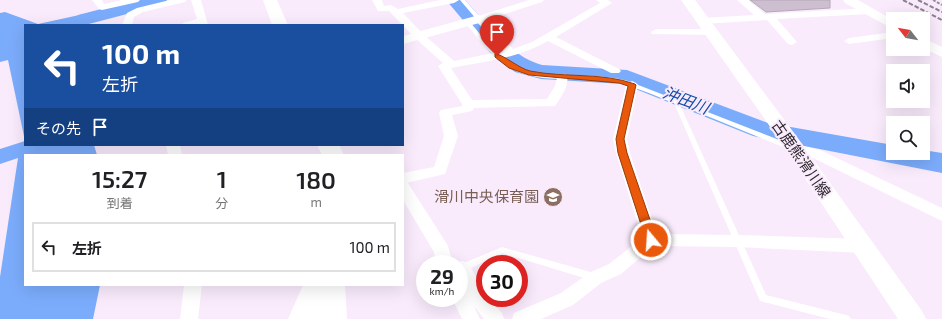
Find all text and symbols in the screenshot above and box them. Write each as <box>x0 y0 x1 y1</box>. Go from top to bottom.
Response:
north arrow <box>886 12 930 56</box>
map controls <box>886 12 930 160</box>
pin <box>480 15 514 56</box>
icon: arrive <box>486 21 508 43</box>
text: 100 m <box>102 36 180 70</box>
icon: left <box>36 40 88 92</box>
button: sound <box>886 64 930 108</box>
text: 左折 <box>102 73 138 95</box>
water label: 沖田川 <box>660 82 714 118</box>
icon: arrive <box>89 116 111 138</box>
street label: 古鹿熊滑川線 <box>769 116 835 200</box>
button: search <box>886 116 930 160</box>
text: その先 <box>36 119 81 137</box>
text: 15:27 <box>92 164 147 193</box>
text: 1 <box>217 164 227 193</box>
text: 180 <box>296 165 336 194</box>
school or university icon: 滑川中央保育園 <box>542 186 564 208</box>
place label: 滑川中央保育園 <box>434 187 539 205</box>
text: m <box>310 194 322 210</box>
text: 到着 <box>107 195 133 211</box>
text: 分 <box>215 195 228 211</box>
position arrow <box>630 219 672 261</box>
icon: left <box>38 236 60 258</box>
text: 100 m <box>349 238 390 256</box>
text: 左折 <box>72 239 102 257</box>
speed limit sign: 30 <box>476 255 528 307</box>
text: 29 <box>430 264 454 288</box>
text: km/h <box>430 285 454 297</box>

